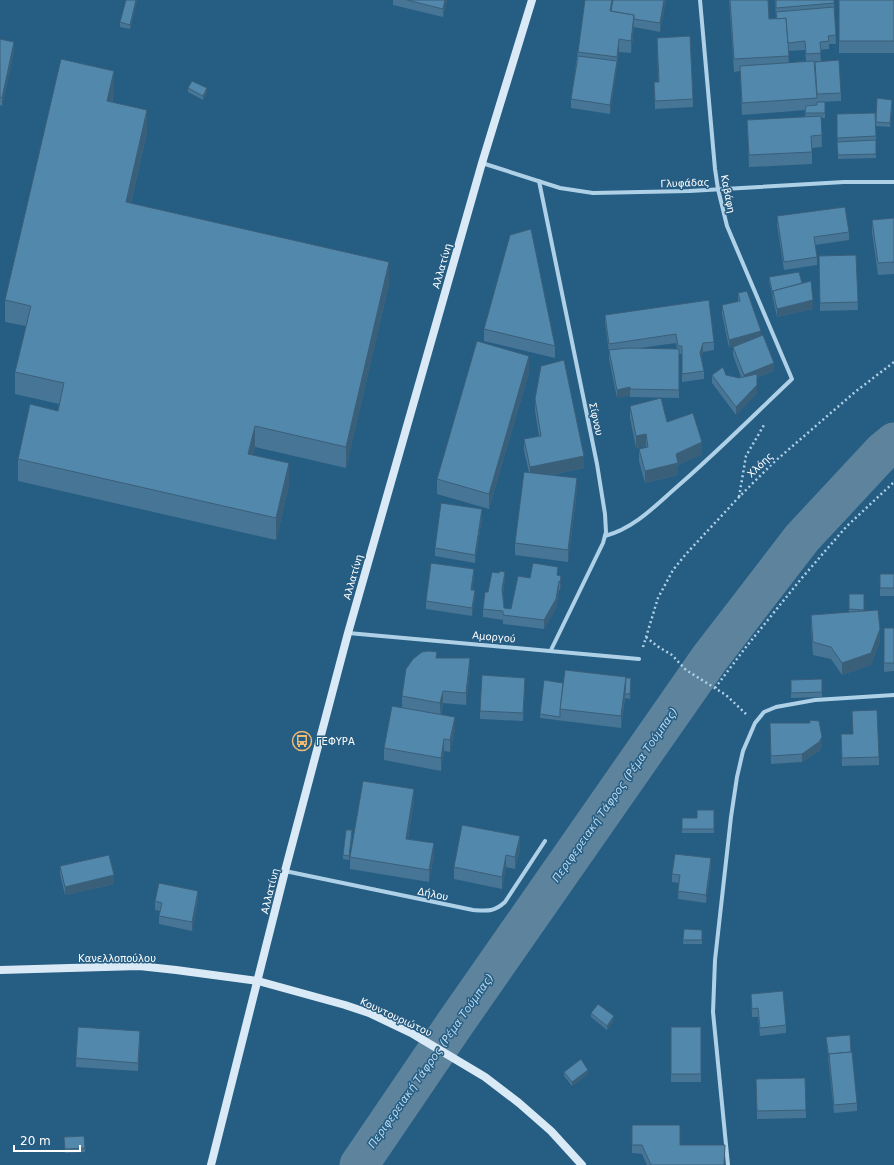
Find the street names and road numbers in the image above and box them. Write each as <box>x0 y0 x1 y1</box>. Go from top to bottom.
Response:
street label: Καβάφη <box>719 174 737 214</box>
street label: Γλυφάδας <box>660 177 710 189</box>
street label: Αλλατίνη <box>430 242 454 290</box>
street label: Σίφνου <box>587 401 605 437</box>
street label: Χλόης <box>745 450 775 480</box>
street label: Αλλατίνη <box>341 553 365 601</box>
street label: Αμοργού <box>472 630 516 644</box>
street label: Αλλατίνη <box>259 867 281 915</box>
street label: Δήλου <box>417 885 450 903</box>
street label: Κανελλοπούλου <box>78 953 156 964</box>
street label: Κουντουριώτου <box>358 996 434 1039</box>

